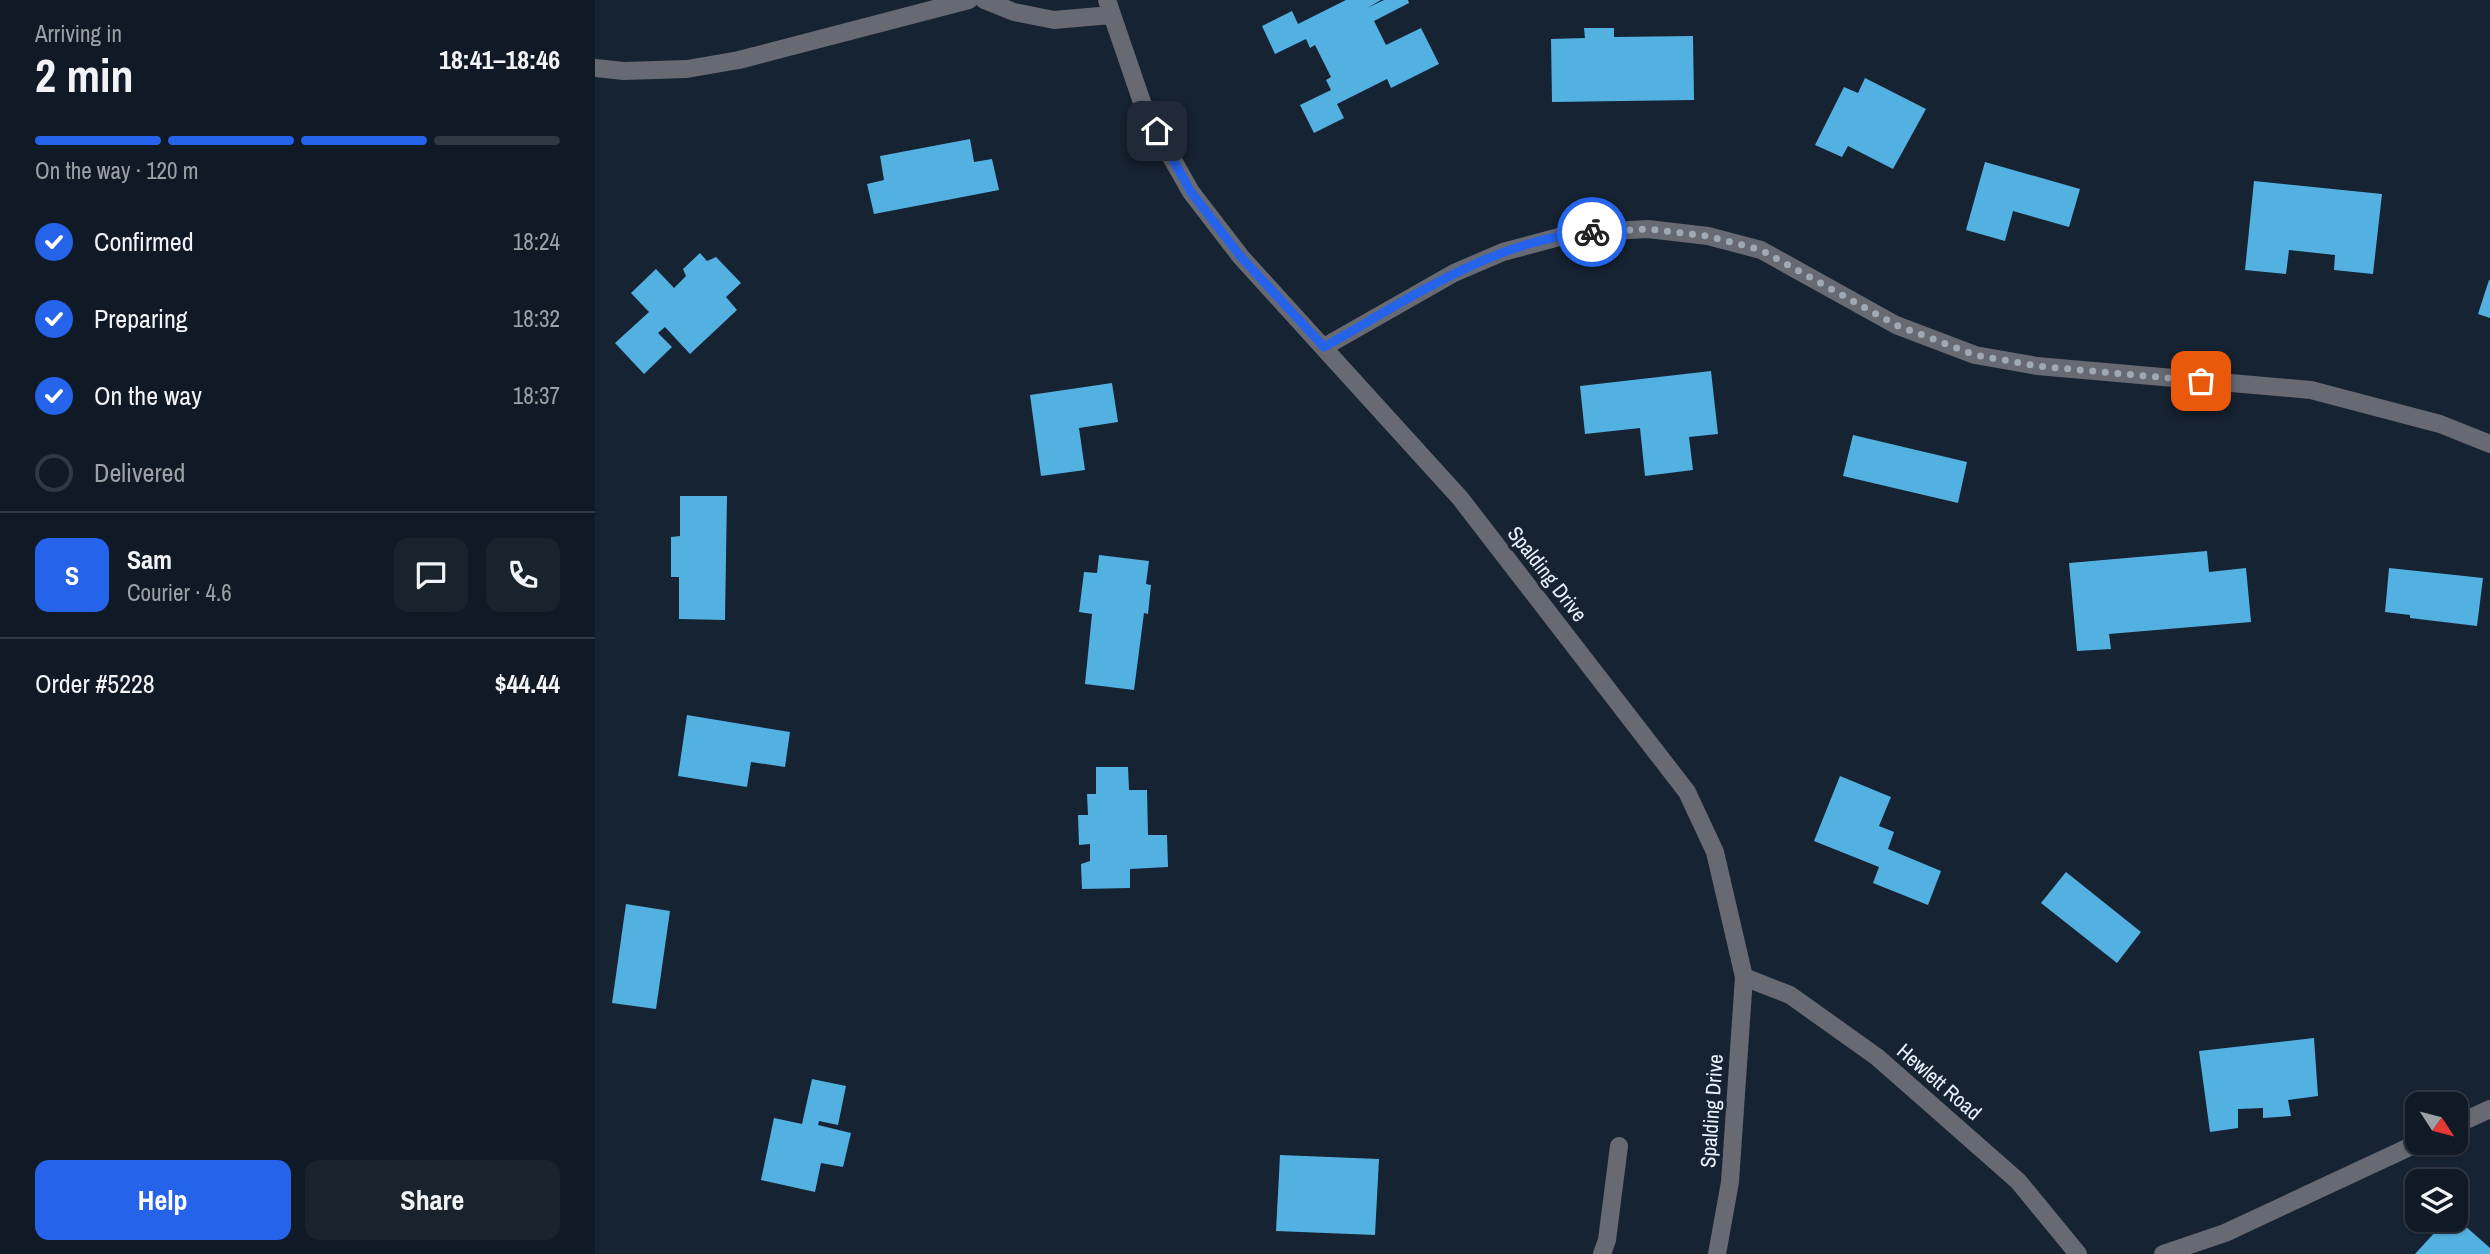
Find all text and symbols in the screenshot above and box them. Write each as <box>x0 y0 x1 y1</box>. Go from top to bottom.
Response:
text: Arriving in <box>35 18 122 49</box>
text: 18:41–18:46 <box>439 42 560 77</box>
text: 2 min <box>35 44 134 106</box>
pin <box>1127 101 1187 161</box>
icon: home <box>1138 112 1176 150</box>
text: On the way · 120 m <box>35 155 199 186</box>
courier <box>1557 197 1627 267</box>
icon: bike <box>1573 213 1611 251</box>
icon: check <box>35 223 73 261</box>
text: Confirmed <box>94 224 194 259</box>
text: 18:24 <box>513 226 560 257</box>
icon: check <box>35 300 73 338</box>
text: Preparing <box>94 301 188 336</box>
text: 18:32 <box>513 303 560 334</box>
pin <box>2171 351 2231 411</box>
icon: bag <box>2182 362 2220 400</box>
icon: check <box>35 377 73 415</box>
text: On the way <box>94 378 202 413</box>
text: 18:37 <box>513 380 560 411</box>
text: Delivered <box>94 455 185 490</box>
street label: Spalding Drive <box>1501 520 1594 627</box>
button: chat <box>394 538 468 612</box>
button: phone <box>486 538 560 612</box>
text: Sam <box>127 542 172 577</box>
text: S <box>65 558 79 593</box>
text: Courier · 4.6 <box>127 577 232 608</box>
text: Order #5228 <box>35 666 155 701</box>
text: $44.44 <box>495 666 560 701</box>
street label: Hewlett Road <box>1891 1037 1988 1126</box>
street label: Spalding Drive <box>1693 1053 1730 1169</box>
north arrow <box>2405 1092 2467 1155</box>
map controls <box>2405 1092 2468 1232</box>
button: Help <box>35 1160 291 1240</box>
button: Share <box>305 1160 560 1240</box>
button: layers <box>2405 1169 2468 1232</box>

